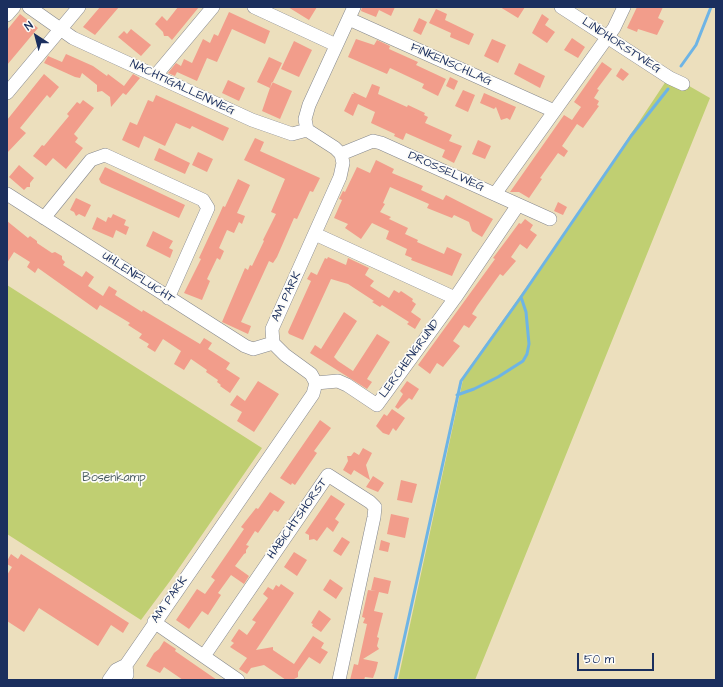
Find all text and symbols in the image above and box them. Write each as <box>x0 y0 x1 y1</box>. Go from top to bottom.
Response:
street label: LINDHORSTWEG <box>579 15 663 77</box>
north arrow <box>16 16 56 56</box>
text: N <box>21 18 36 34</box>
street label: FINKENSCHLAG <box>408 41 494 89</box>
street label: NACHTIGALLENWEG <box>127 57 237 119</box>
street label: DROSSELWEG <box>406 149 486 195</box>
street label: UHLENFLUCHT <box>99 249 177 307</box>
street label: AM PARK <box>269 270 305 324</box>
street label: LERCHENGRUND <box>377 317 443 401</box>
park label: Bosenkamp <box>82 471 146 485</box>
street label: HABICHTSHORST <box>265 476 331 562</box>
street label: AM PARK <box>149 574 191 626</box>
scale bar <box>579 645 656 671</box>
text: 50 m <box>584 651 614 668</box>

